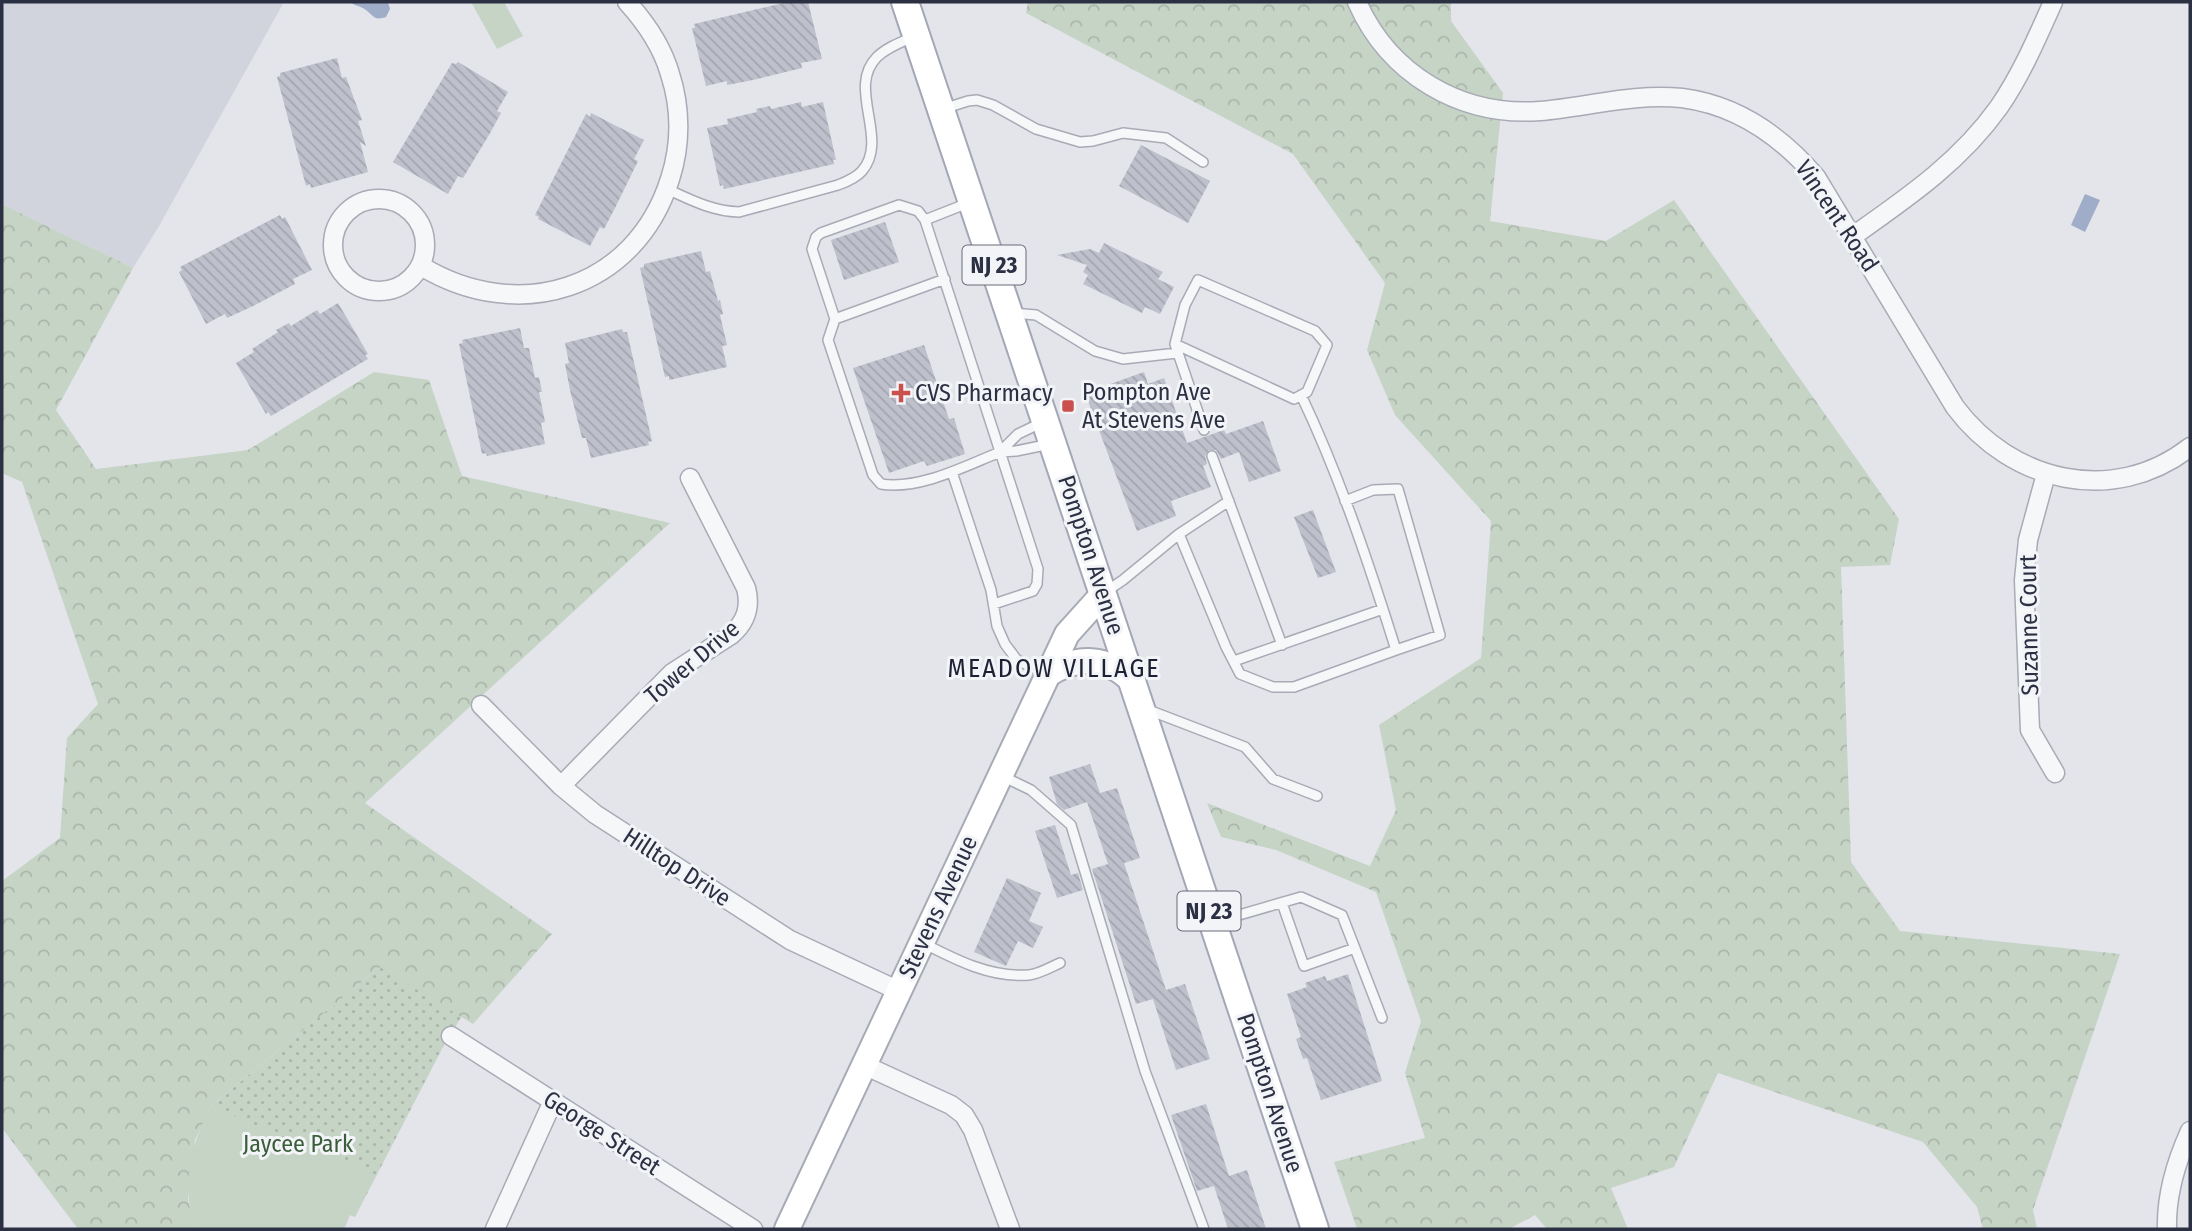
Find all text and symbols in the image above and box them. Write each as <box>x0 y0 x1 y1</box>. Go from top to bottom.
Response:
street label: Vincent Road <box>1789 155 1885 277</box>
road number: NJ 23 <box>962 246 1026 284</box>
place label: Pompton Ave At Stevens Ave <box>1082 378 1225 434</box>
place label: CVS Pharmacy <box>915 379 1053 407</box>
marker: CVS Pharmacy <box>893 385 909 401</box>
marker: Pompton Ave At Stevens Ave <box>1060 398 1076 414</box>
street label: Pompton Avenue <box>1052 472 1130 638</box>
street label: Suzanne Court <box>2014 554 2044 696</box>
street label: Tower Drive <box>639 614 745 710</box>
district label: MEADOW VILLAGE <box>948 653 1160 684</box>
street label: Hilltop Drive <box>618 822 736 912</box>
street label: Stevens Avenue <box>893 831 983 983</box>
road number: NJ 23 <box>1178 891 1240 930</box>
street label: Pompton Avenue <box>1231 1010 1309 1176</box>
street label: George Street <box>538 1085 666 1181</box>
park label: Jaycee Park <box>243 1130 354 1158</box>

